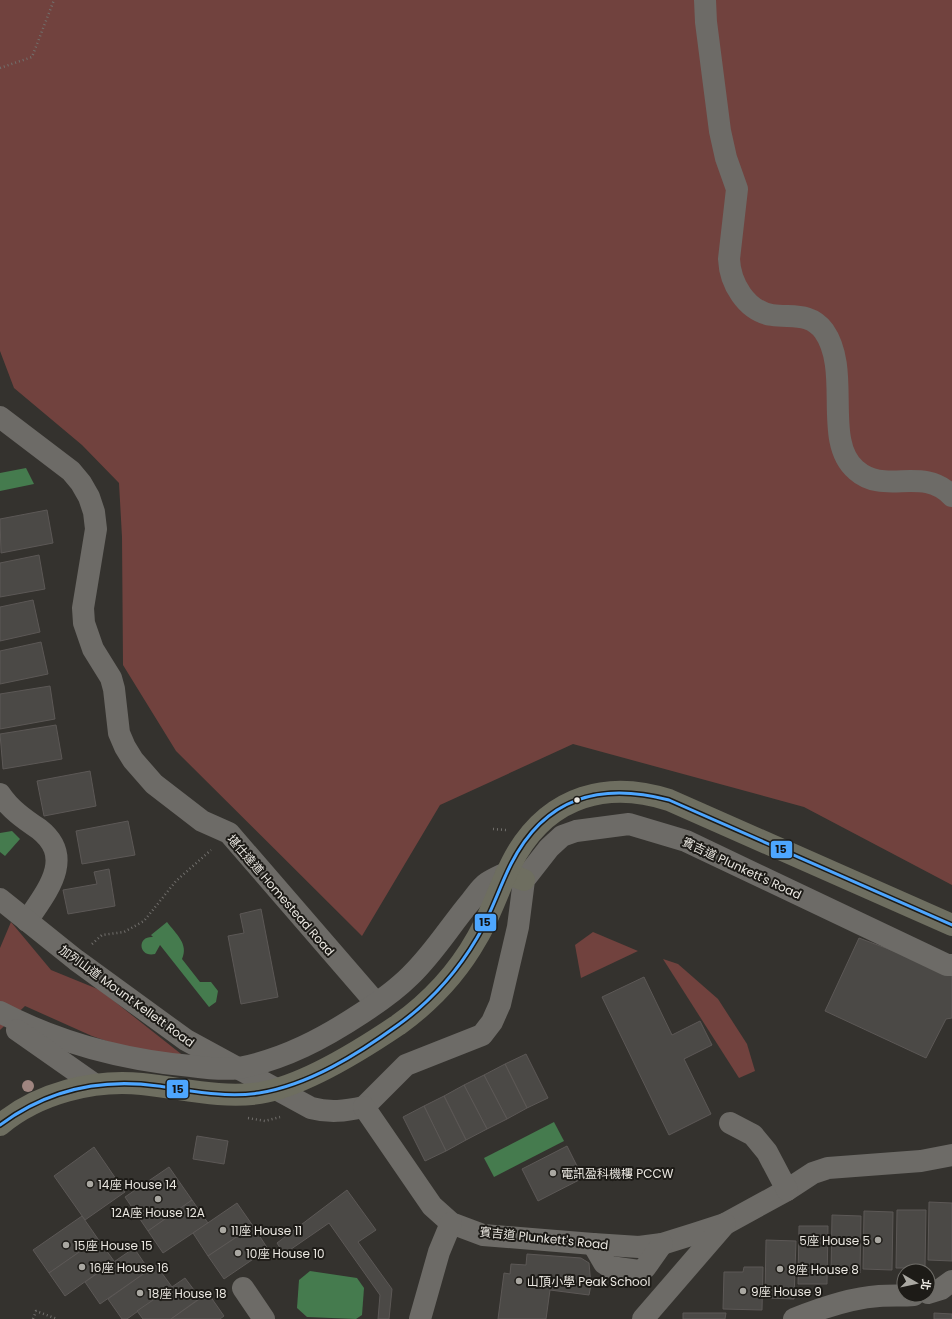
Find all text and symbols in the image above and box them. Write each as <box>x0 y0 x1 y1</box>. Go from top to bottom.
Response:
unlabelled marker <box>572 795 582 805</box>
street label: 堪仕達道 Homestead Road <box>224 831 338 959</box>
street label: 賓吉道 Plunkett's Road <box>680 833 804 903</box>
line badge: 15 <box>770 840 793 859</box>
text: 15 <box>775 841 787 857</box>
line badge: 15 <box>474 913 497 932</box>
text: 15 <box>479 914 491 930</box>
street label: 加列山道 Mount Kellett Road <box>56 941 198 1051</box>
line badge: 15 <box>166 1079 189 1099</box>
text: 15 <box>172 1081 184 1097</box>
place label: 電訊盈科機樓 PCCW <box>561 1165 674 1182</box>
marker: 電訊盈科機樓 PCCW <box>548 1168 558 1178</box>
place label: 14座 House 14 <box>98 1176 177 1193</box>
marker: 14座 House 14 <box>85 1179 95 1189</box>
marker: 12A座 House 12A <box>153 1194 163 1204</box>
place label: 12A座 House 12A <box>111 1204 205 1221</box>
place label: 11座 House 11 <box>231 1222 302 1239</box>
street label: 賓吉道 Plunkett's Road <box>479 1223 609 1253</box>
marker: 11座 House 11 <box>218 1225 228 1235</box>
place label: 5座 House 5 <box>799 1232 870 1249</box>
marker: 5座 House 5 <box>873 1235 883 1245</box>
place label: 15座 House 15 <box>74 1237 153 1254</box>
marker: 15座 House 15 <box>61 1240 71 1250</box>
place label: 10座 House 10 <box>246 1245 325 1262</box>
marker: 10座 House 10 <box>233 1248 243 1258</box>
place label: 16座 House 16 <box>90 1259 169 1276</box>
place label: 8座 House 8 <box>788 1261 859 1278</box>
marker: 16座 House 16 <box>77 1262 87 1272</box>
north arrow <box>896 1263 936 1303</box>
marker: 8座 House 8 <box>775 1264 785 1274</box>
place label: 山頂小學 Peak School <box>527 1273 650 1290</box>
marker: 山頂小學 Peak School <box>514 1276 524 1286</box>
text: 北 <box>917 1278 935 1291</box>
place label: 9座 House 9 <box>751 1283 822 1300</box>
place label: 18座 House 18 <box>148 1285 227 1302</box>
marker: 9座 House 9 <box>738 1286 748 1296</box>
marker: 18座 House 18 <box>135 1288 145 1298</box>

